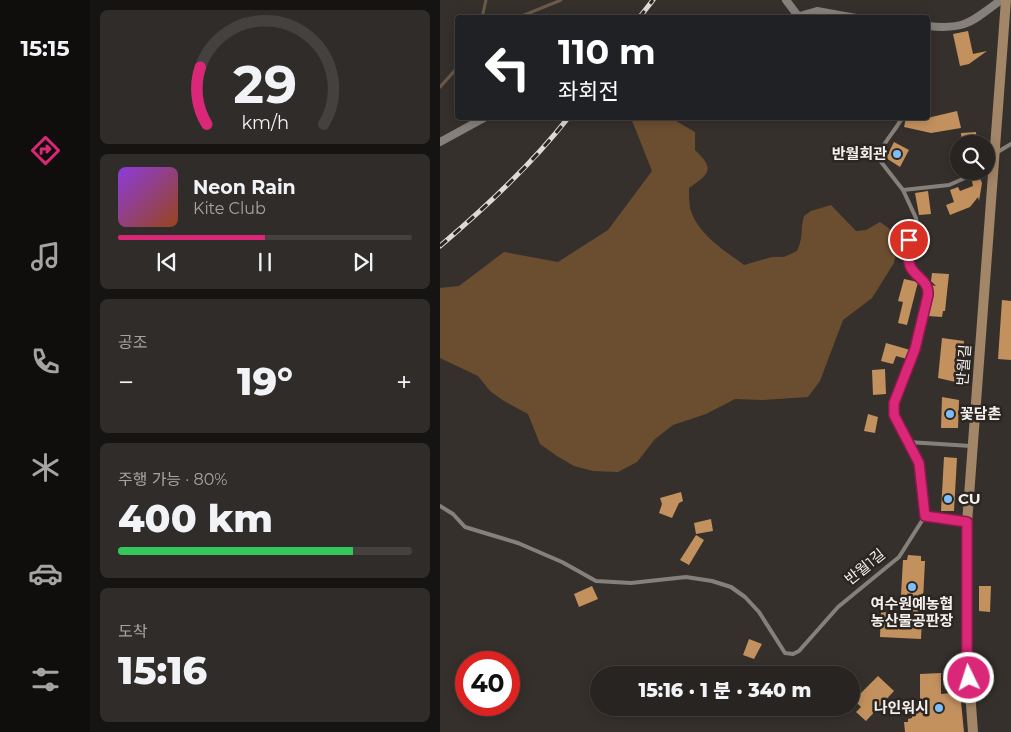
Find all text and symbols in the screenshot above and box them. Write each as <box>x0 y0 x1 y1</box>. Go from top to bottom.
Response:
text: 110 m <box>558 30 656 73</box>
text: 15:15 <box>20 35 70 62</box>
icon: left <box>475 35 540 100</box>
text: 29 <box>233 53 297 116</box>
text: 좌회전 <box>558 78 619 105</box>
text: km/h <box>241 112 289 133</box>
icon: directions <box>28 133 63 168</box>
map controls <box>950 135 995 180</box>
button: search <box>950 135 995 180</box>
place label: 반월회관 <box>832 144 887 163</box>
marker: 반월회관 <box>891 148 903 160</box>
text: Neon Rain <box>193 176 296 199</box>
text: Kite Club <box>193 199 266 218</box>
pin <box>888 219 930 261</box>
icon: arrive <box>895 226 923 254</box>
icon: music <box>28 239 63 274</box>
icon: previous <box>153 248 181 276</box>
icon: pause <box>251 248 279 276</box>
icon: next <box>349 248 377 276</box>
text: 공조 <box>118 333 147 352</box>
icon: phone <box>28 344 63 379</box>
street label: 반월길 <box>953 344 974 386</box>
text: 19° <box>237 358 293 405</box>
text: − <box>118 365 134 399</box>
text: + <box>396 365 412 399</box>
place label: 꽃담촌 <box>960 404 1002 423</box>
marker: 꽃담촌 <box>944 408 956 420</box>
icon: climate <box>28 450 63 485</box>
text: 주행 가능 · 80% <box>118 470 228 489</box>
place label: CU <box>958 489 981 508</box>
marker: CU <box>942 493 954 505</box>
text: 400 km <box>118 495 273 542</box>
street label: 반월1길 <box>841 544 889 589</box>
icon: car <box>28 556 63 591</box>
marker: 여수원예농협 농산물공판장 <box>906 581 918 593</box>
place label: 여수원예농협 농산물공판장 <box>871 594 954 630</box>
text: 도착 <box>118 622 147 641</box>
text: 15:16 <box>118 647 207 694</box>
speed limit sign: 40 <box>455 651 520 716</box>
position arrow <box>942 651 994 703</box>
icon: filters <box>28 662 63 697</box>
text: 15:16 · 1 분 · 340 m <box>639 679 811 702</box>
place label: 나인워시 <box>874 698 929 717</box>
marker: 나인워시 <box>933 702 945 714</box>

